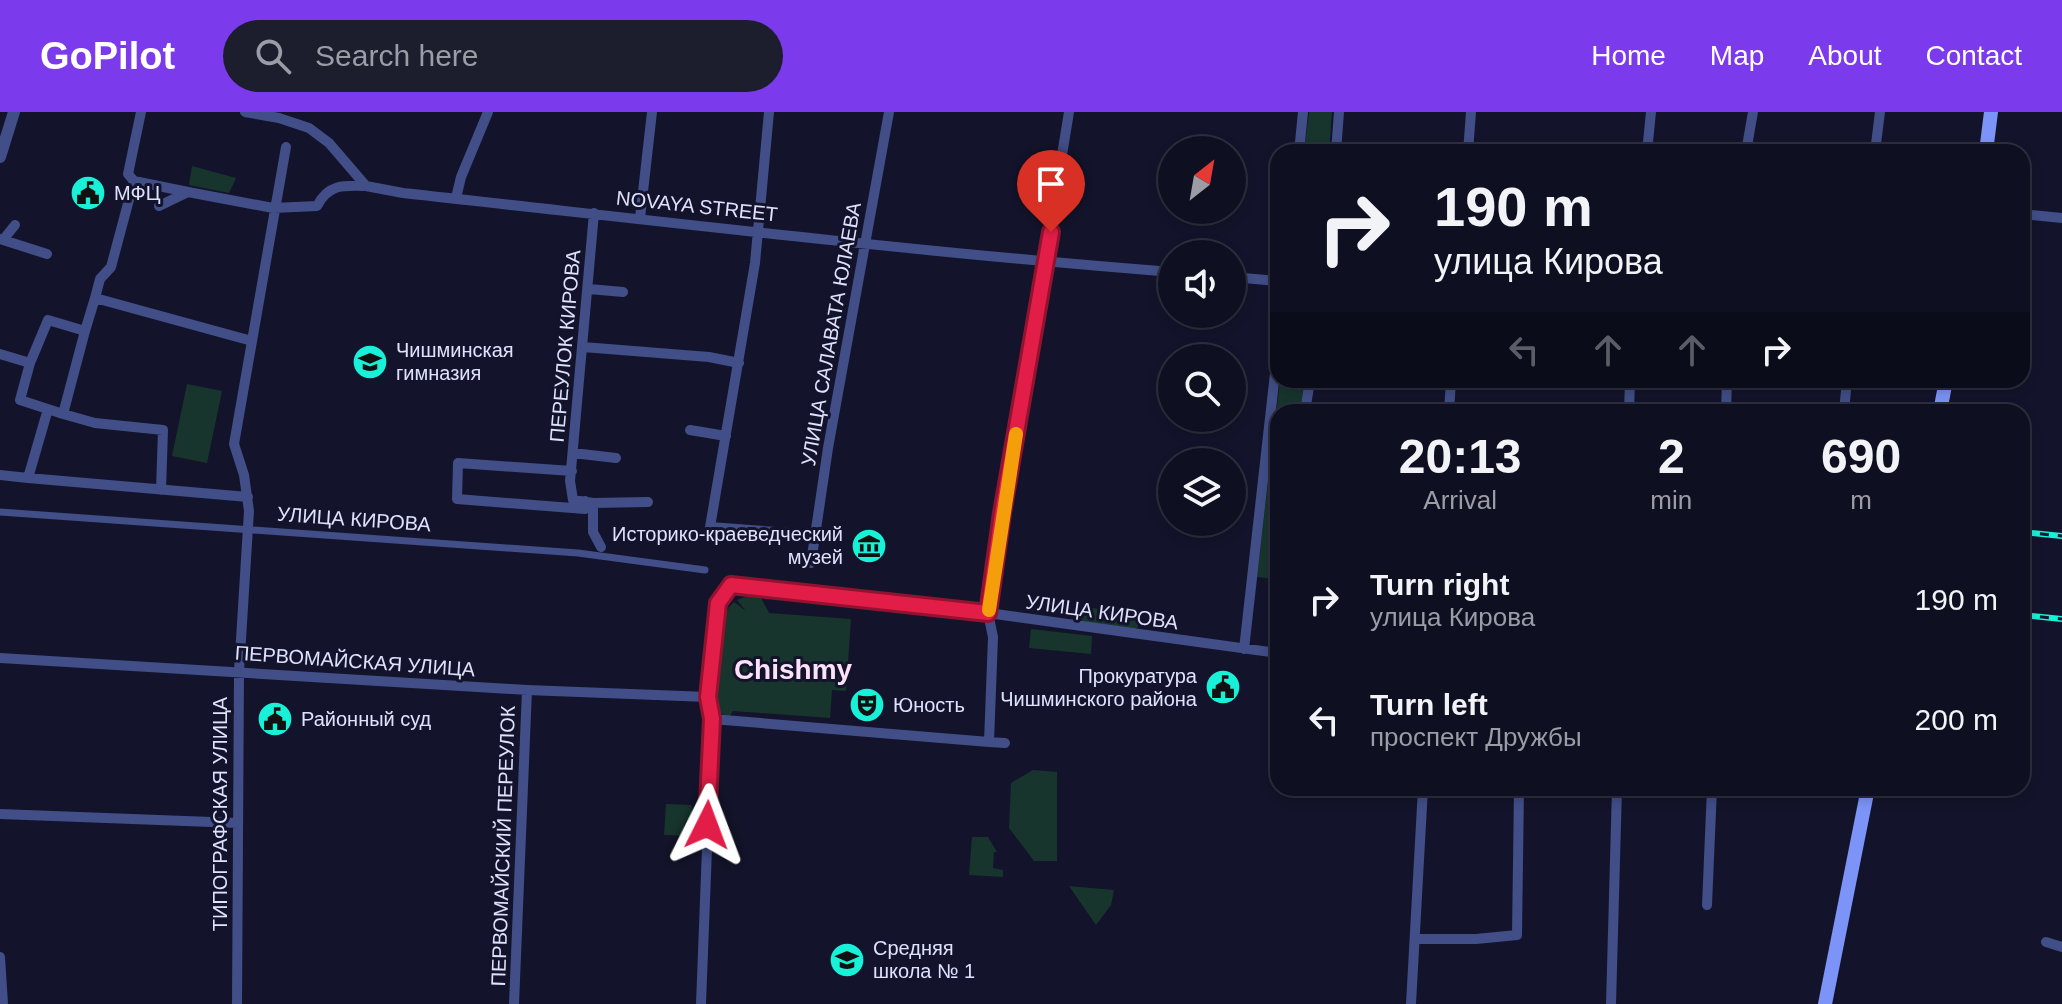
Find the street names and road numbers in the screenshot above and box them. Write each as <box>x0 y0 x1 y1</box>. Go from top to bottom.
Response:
street label: NOVAYA STREET <box>615 187 779 225</box>
street label: УЛИЦА САЛАВАТА ЮЛАЕВА <box>797 200 865 468</box>
street label: ПЕРЕУЛОК КИРОВА <box>546 248 584 443</box>
street label: УЛИЦА КИРОВА <box>277 503 432 535</box>
street label: УЛИЦА КИРОВА <box>1024 590 1180 634</box>
street label: ПЕРВОМАЙСКАЯ УЛИЦА <box>234 641 477 680</box>
street label: ТИПОГРАФСКАЯ УЛИЦА <box>209 696 231 931</box>
street label: ПЕРВОМАЙСКИЙ ПЕРЕУЛОК <box>486 705 519 987</box>

